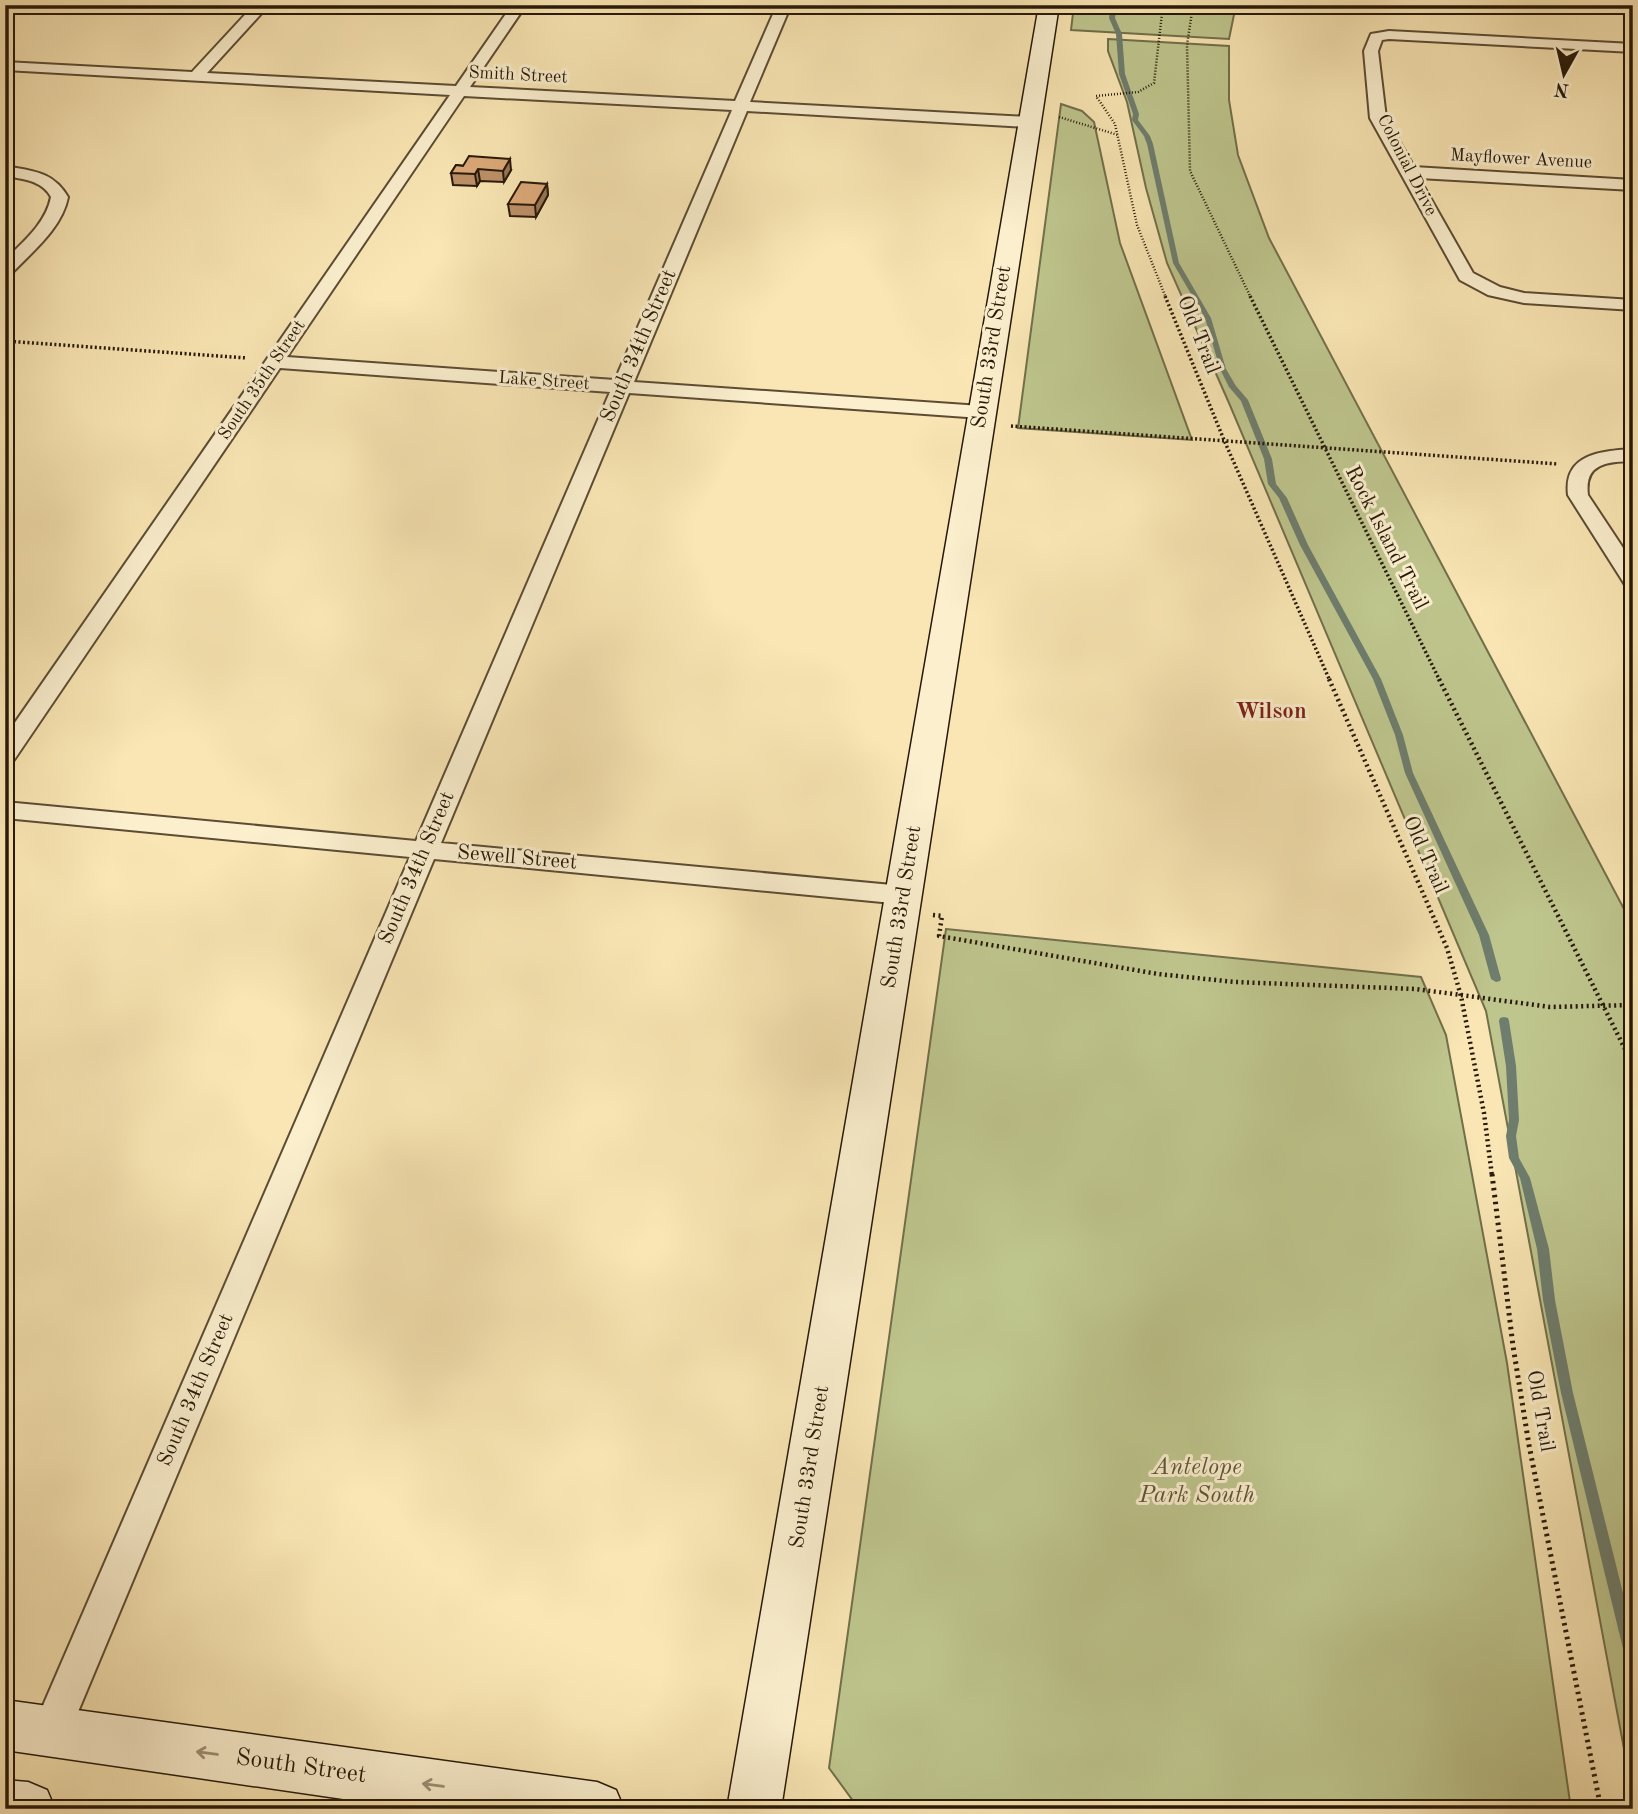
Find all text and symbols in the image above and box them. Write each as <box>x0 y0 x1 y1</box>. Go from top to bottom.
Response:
north arrow <box>1530 38 1600 108</box>
street label: Smith Street <box>468 63 568 87</box>
text: N <box>1553 78 1570 99</box>
street label: Colonial Drive <box>1374 111 1440 219</box>
street label: Mayflower Avenue <box>1449 146 1593 172</box>
street label: South 33rd Street <box>969 264 1015 430</box>
street label: South 34th Street <box>597 266 681 426</box>
street label: Old Trail <box>1173 293 1223 377</box>
street label: South 35th Street <box>215 317 309 443</box>
street label: Lake Street <box>498 369 590 393</box>
street label: Rock Island Trail <box>1341 463 1431 614</box>
district label: Wilson <box>1235 700 1307 723</box>
street label: South 34th Street <box>375 788 459 948</box>
street label: Old Trail <box>1399 813 1452 897</box>
street label: South 33rd Street <box>879 824 925 990</box>
street label: Sewell Street <box>456 842 578 874</box>
street label: South 34th Street <box>154 1310 238 1470</box>
street label: Old Trail <box>1522 1369 1558 1454</box>
street label: South 33rd Street <box>787 1384 833 1550</box>
park label: Antelope Park South <box>1138 1456 1255 1508</box>
street label: South Street <box>234 1746 368 1788</box>
one-way arrow <box>197 1747 219 1760</box>
one-way arrow <box>422 1779 444 1792</box>

